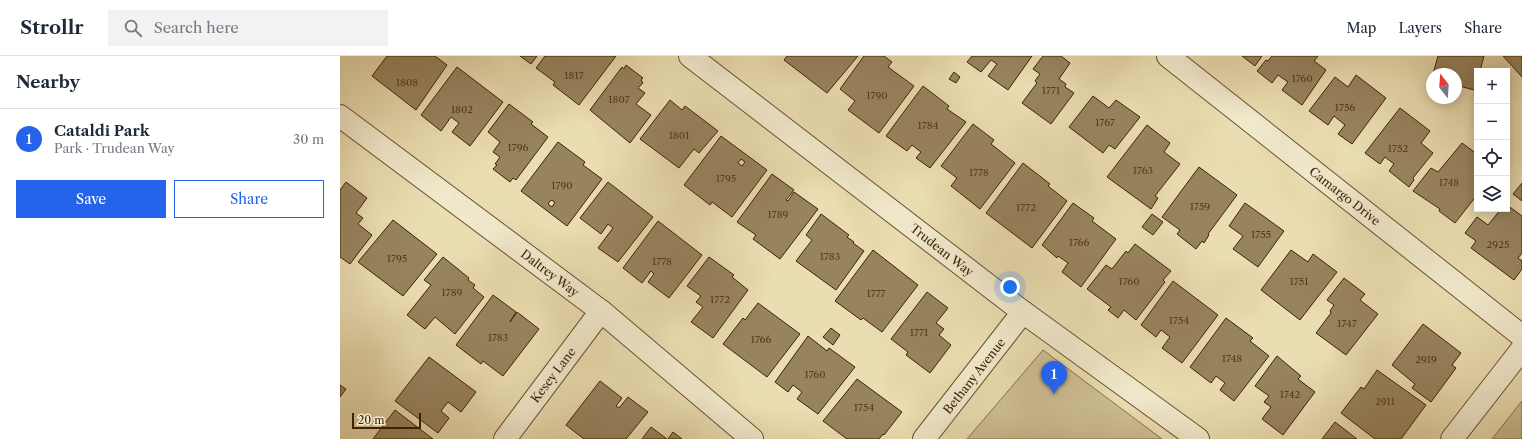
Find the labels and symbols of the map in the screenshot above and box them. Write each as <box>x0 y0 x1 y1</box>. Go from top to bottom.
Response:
north arrow <box>1426 68 1462 104</box>
house number: 1817 <box>564 69 584 82</box>
house number: 1760 <box>1291 72 1313 85</box>
house number: 1808 <box>396 76 418 89</box>
house number: 1771 <box>1042 84 1061 97</box>
house number: 1790 <box>866 89 888 102</box>
house number: 1807 <box>608 93 630 106</box>
house number: 1756 <box>1335 101 1355 114</box>
house number: 1802 <box>451 103 473 116</box>
house number: 1767 <box>1095 116 1115 129</box>
house number: 1784 <box>918 119 939 132</box>
house number: 1801 <box>669 129 690 142</box>
house number: 1796 <box>508 141 529 154</box>
house number: 1752 <box>1388 142 1408 155</box>
house number: 1763 <box>1133 164 1153 177</box>
street label: Camargo Drive <box>1306 164 1384 229</box>
house number: 1778 <box>969 166 989 179</box>
house number: 1795 <box>716 172 736 185</box>
house number: 1748 <box>1439 176 1459 189</box>
house number: 1790 <box>551 179 573 192</box>
house number: 1759 <box>1190 200 1210 213</box>
house number: 1772 <box>1016 201 1036 214</box>
house number: 1789 <box>768 208 789 221</box>
street label: Trudean Way <box>907 221 977 280</box>
house number: 1755 <box>1251 228 1271 241</box>
house number: 1766 <box>1069 236 1089 249</box>
house number: 2925 <box>1487 238 1509 251</box>
street label: Daltrey Way <box>518 246 582 300</box>
house number: 1783 <box>820 250 840 263</box>
house number: 1795 <box>387 252 407 265</box>
house number: 1778 <box>652 255 672 268</box>
house number: 1760 <box>1118 275 1140 288</box>
house number: 1751 <box>1290 275 1309 288</box>
your location <box>1000 277 1020 297</box>
house number: 1789 <box>442 286 463 299</box>
house number: 1777 <box>867 287 886 300</box>
house number: 1772 <box>710 293 730 306</box>
house number: 1754 <box>1169 314 1189 327</box>
house number: 1747 <box>1337 317 1357 330</box>
house number: 1771 <box>910 326 929 339</box>
house number: 1783 <box>488 331 508 344</box>
house number: 1766 <box>751 333 771 346</box>
street label: Bethany Avenue <box>940 335 1008 417</box>
street label: Kesey Lane <box>527 344 579 406</box>
house number: 1748 <box>1222 352 1242 365</box>
house number: 2919 <box>1415 353 1437 366</box>
pin: 1 <box>1041 361 1067 394</box>
house number: 1760 <box>804 368 826 381</box>
house number: 1742 <box>1280 388 1300 401</box>
house number: 2911 <box>1375 395 1396 408</box>
house number: 1754 <box>854 401 874 414</box>
scale bar <box>352 411 421 430</box>

